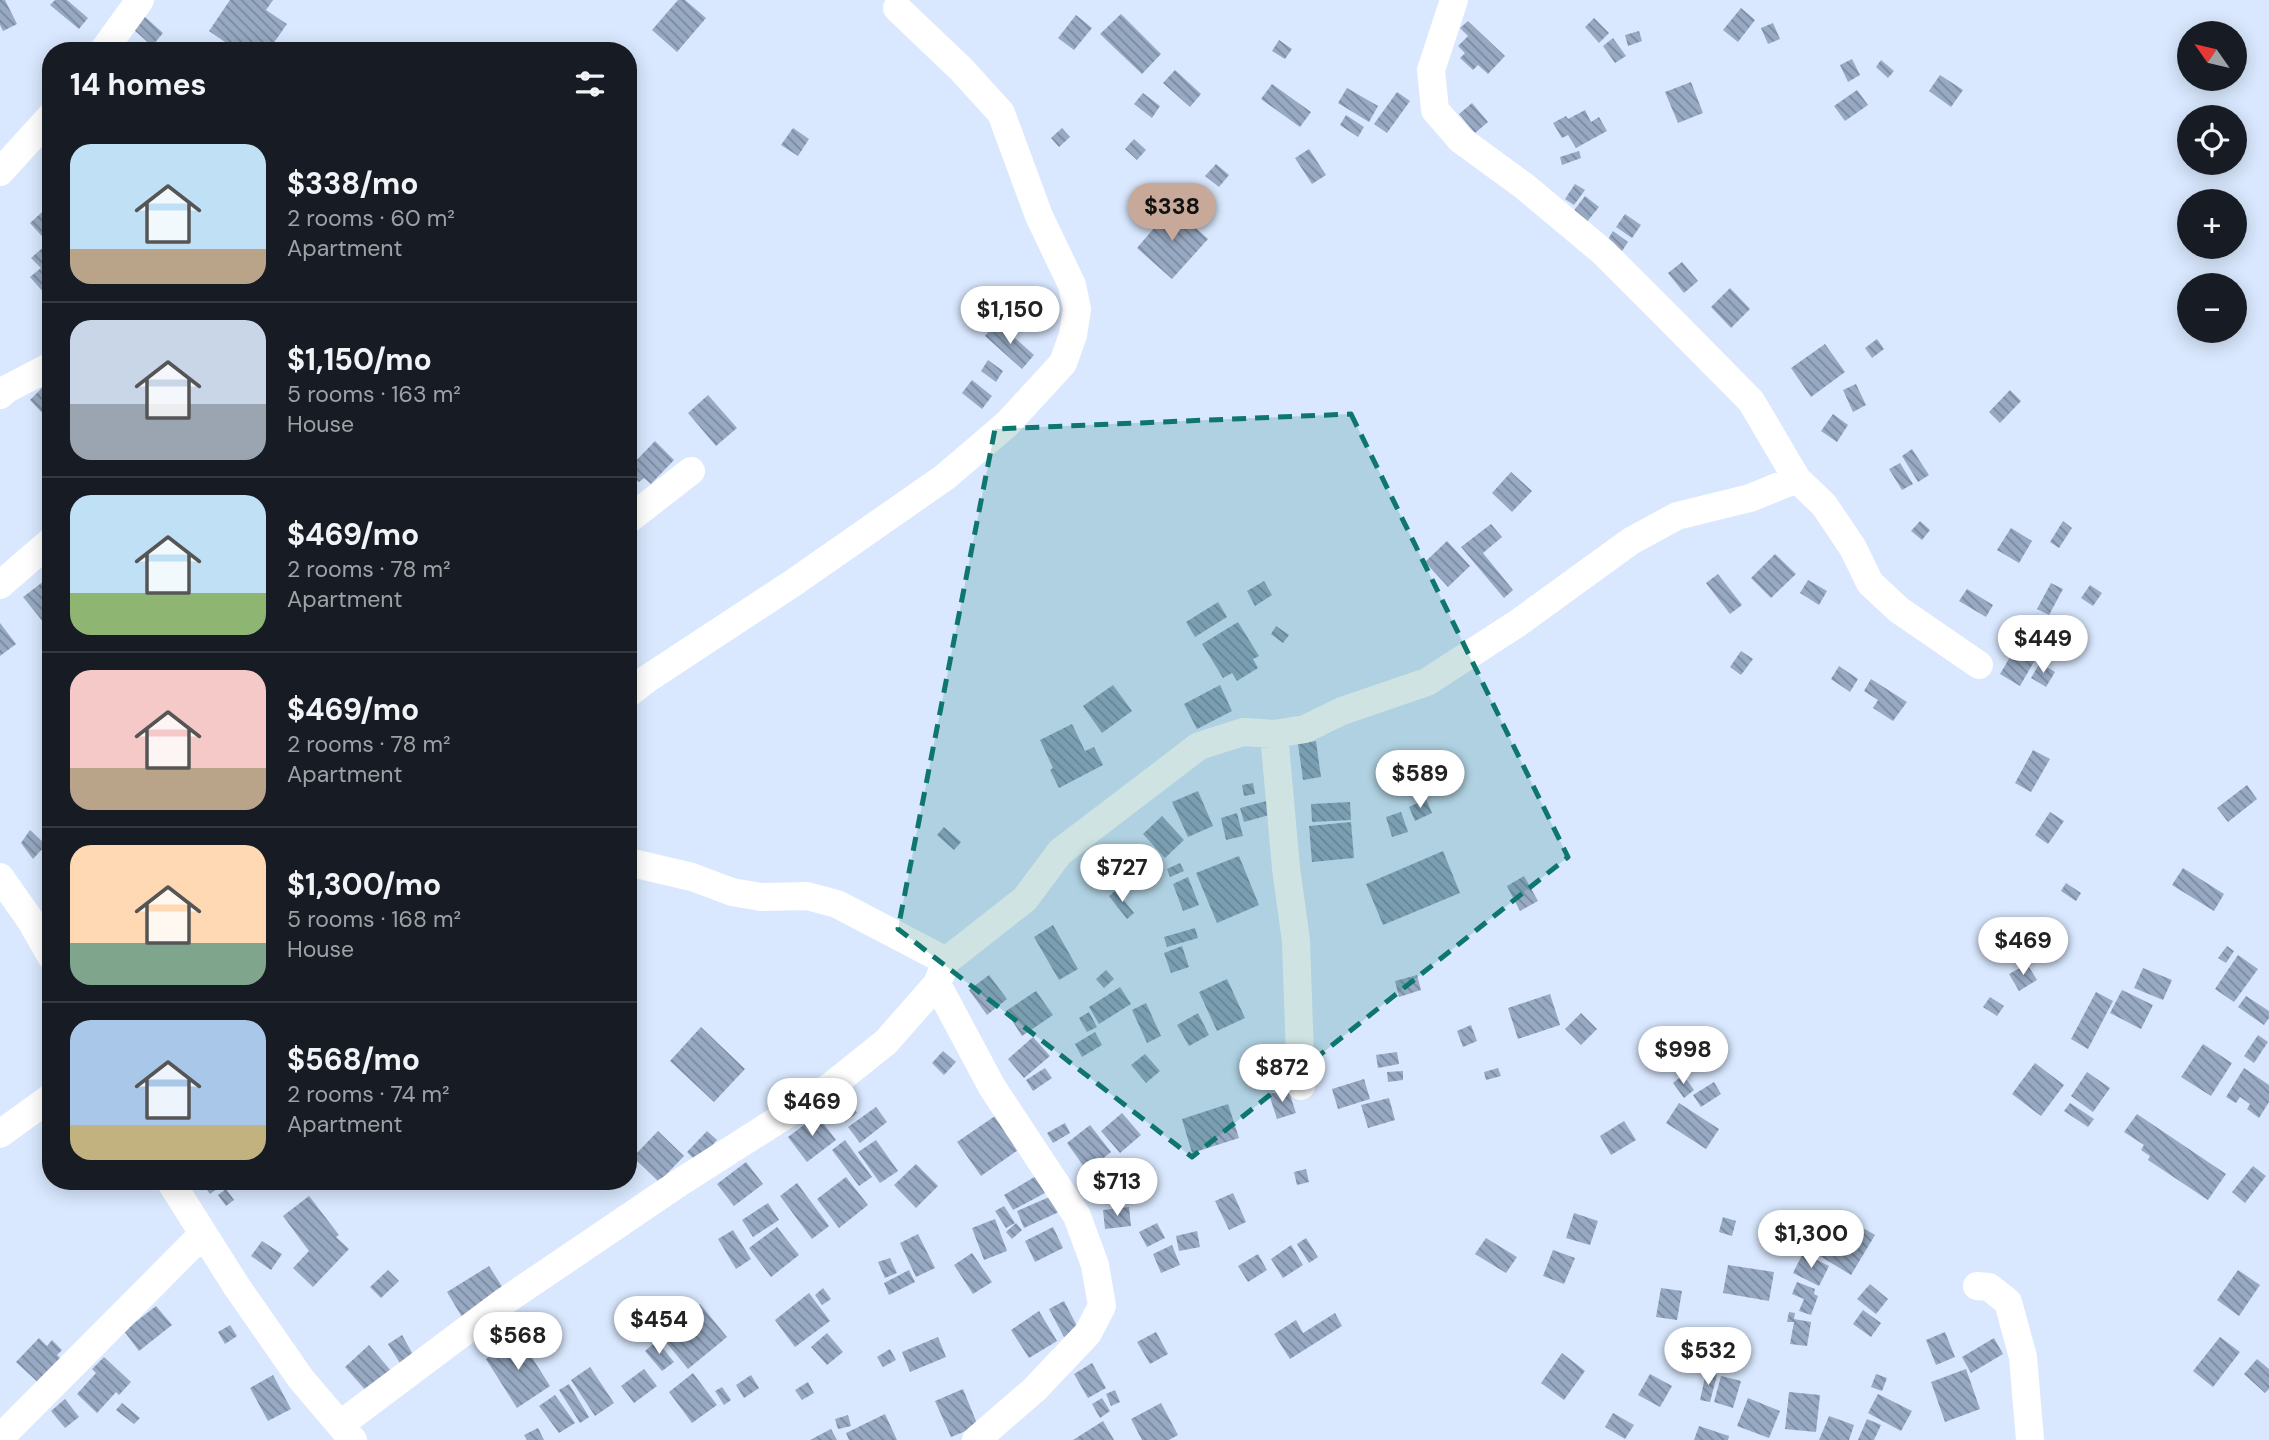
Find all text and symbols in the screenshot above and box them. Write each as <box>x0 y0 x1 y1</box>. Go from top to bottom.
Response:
north arrow <box>2177 21 2247 91</box>
map controls <box>2177 21 2247 343</box>
text: 14 homes <box>70 65 207 104</box>
icon: filters <box>571 65 609 103</box>
button: locate <box>2177 105 2247 175</box>
text: $338/mo <box>287 164 419 203</box>
icon: home <box>126 172 210 256</box>
pin: $338 <box>1131 184 1213 243</box>
button: + <box>2177 189 2247 259</box>
text: $338 <box>1144 191 1200 221</box>
text: 2 rooms · 60 m² <box>287 203 455 233</box>
text: Apartment <box>287 233 402 263</box>
button: − <box>2177 273 2247 343</box>
pin: $1,150 <box>953 286 1067 346</box>
text: $1,150 <box>977 294 1043 324</box>
text: $1,150/mo <box>287 340 432 379</box>
icon: home <box>126 348 210 432</box>
text: 5 rooms · 163 m² <box>287 379 461 409</box>
text: House <box>287 409 354 439</box>
text: $469/mo <box>287 515 419 554</box>
icon: home <box>126 523 210 607</box>
text: 2 rooms · 78 m² <box>287 554 451 584</box>
text: Apartment <box>287 584 402 614</box>
pin: $449 <box>2002 616 2084 675</box>
text: $449 <box>2014 623 2072 653</box>
text: $469/mo <box>287 690 419 729</box>
icon: home <box>126 698 210 782</box>
text: 2 rooms · 78 m² <box>287 729 451 759</box>
pin: $589 <box>1379 750 1461 810</box>
text: $589 <box>1392 758 1448 788</box>
text: Apartment <box>287 759 402 789</box>
pin: $727 <box>1081 844 1163 904</box>
text: $727 <box>1096 852 1148 882</box>
text: $1,300/mo <box>287 865 441 904</box>
icon: home <box>126 873 210 957</box>
text: 5 rooms · 168 m² <box>287 904 461 934</box>
pin: $469 <box>1982 918 2064 977</box>
text: $469 <box>1994 925 2052 955</box>
text: House <box>287 934 354 964</box>
pin: $998 <box>1642 1026 1724 1086</box>
text: $998 <box>1654 1034 1712 1064</box>
text: $568/mo <box>287 1040 420 1079</box>
pin: $872 <box>1241 1044 1323 1104</box>
icon: home <box>126 1048 210 1132</box>
text: $872 <box>1255 1052 1309 1082</box>
pin: $469 <box>771 1078 853 1138</box>
text: 2 rooms · 74 m² <box>287 1079 450 1109</box>
text: $469 <box>783 1086 841 1116</box>
text: Apartment <box>287 1109 402 1139</box>
pin: $713 <box>1076 1158 1158 1218</box>
text: $713 <box>1093 1166 1141 1196</box>
pin: $1,300 <box>1754 1210 1868 1270</box>
text: $1,300 <box>1774 1218 1848 1248</box>
pin: $454 <box>618 1296 700 1356</box>
text: $454 <box>630 1304 688 1334</box>
pin: $568 <box>477 1312 559 1372</box>
text: $568 <box>489 1320 547 1350</box>
pin: $532 <box>1667 1328 1749 1387</box>
text: $532 <box>1680 1335 1736 1365</box>

